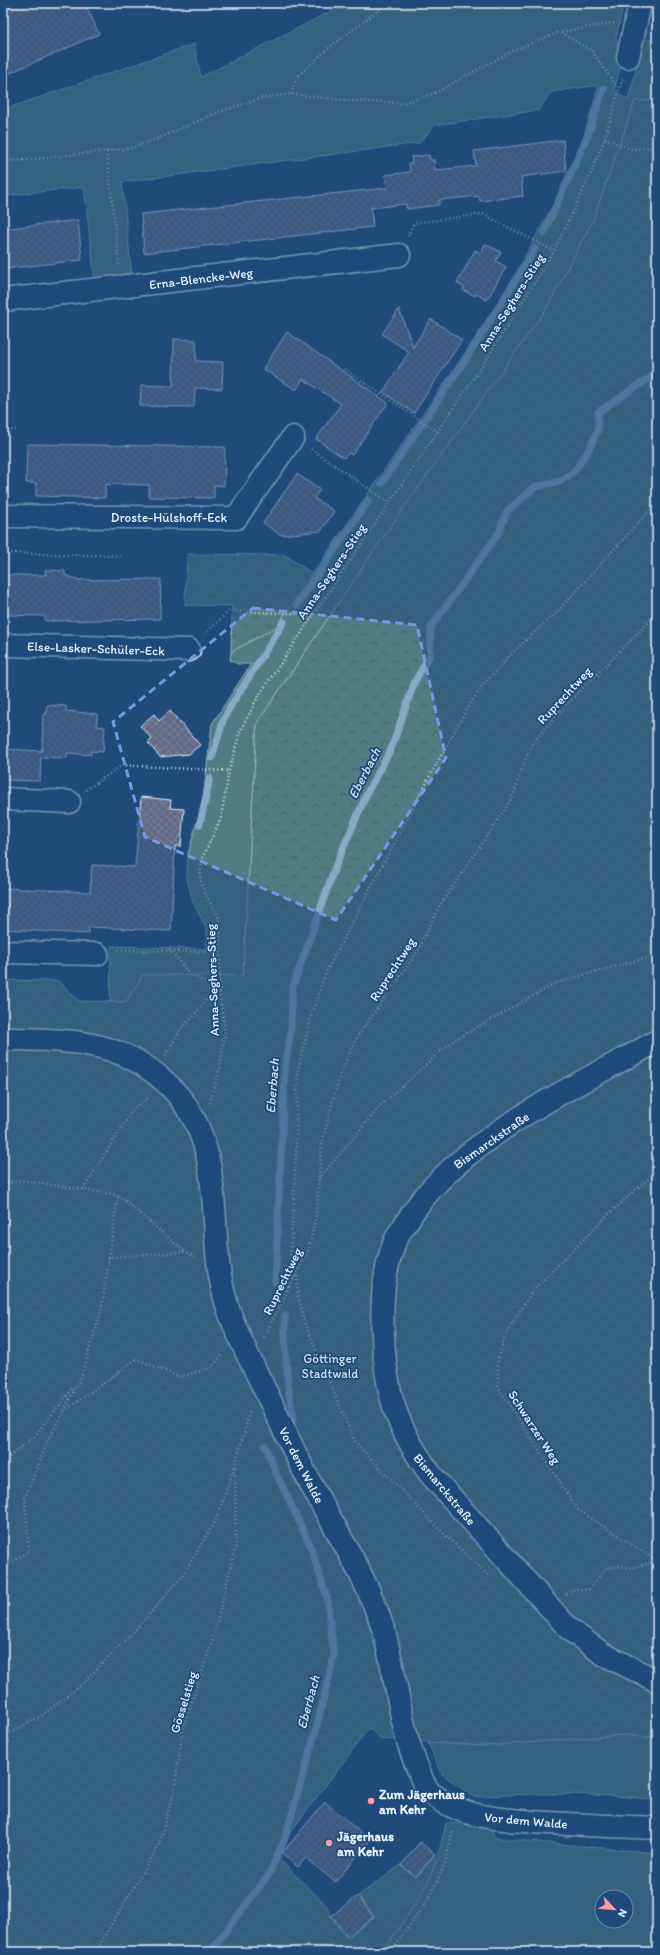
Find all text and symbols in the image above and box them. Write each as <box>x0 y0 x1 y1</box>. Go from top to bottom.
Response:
street label: Anna-Seghers-Stieg <box>475 250 548 354</box>
street label: Erna-Blencke-Weg <box>148 265 254 292</box>
street label: Droste-Hülshoff-Eck <box>111 510 228 525</box>
street label: Anna-Seghers-Stieg <box>294 520 369 622</box>
street label: Else-Lasker-Schüler-Eck <box>27 639 165 658</box>
street label: Ruprechtweg <box>534 663 595 727</box>
water label: Eberbach <box>344 744 385 802</box>
street label: Anna-Seghers-Stieg <box>203 923 222 1036</box>
street label: Ruprechtweg <box>366 934 419 1004</box>
water label: Eberbach <box>262 1057 283 1114</box>
street label: Bismarckstraße <box>451 1109 532 1172</box>
street label: Ruprechtweg <box>260 1245 305 1317</box>
park label: Göttinger Stadtwald <box>302 1351 358 1381</box>
street label: Schwarzer Weg <box>505 1388 564 1467</box>
street label: Vor dem Walde <box>276 1425 327 1506</box>
street label: Bismarckstraße <box>410 1450 479 1528</box>
street label: Gösselstieg <box>167 1669 200 1735</box>
water label: Eberbach <box>293 1673 324 1731</box>
place label: Zum Jägerhaus am Kehr <box>379 1787 465 1817</box>
marker: Zum Jägerhaus am Kehr <box>366 1796 376 1806</box>
street label: Vor dem Walde <box>484 1809 568 1832</box>
place label: Jägerhaus am Kehr <box>336 1829 394 1859</box>
marker: Jägerhaus am Kehr <box>324 1838 334 1848</box>
north arrow <box>594 1889 634 1929</box>
text: N <box>615 1907 630 1919</box>

